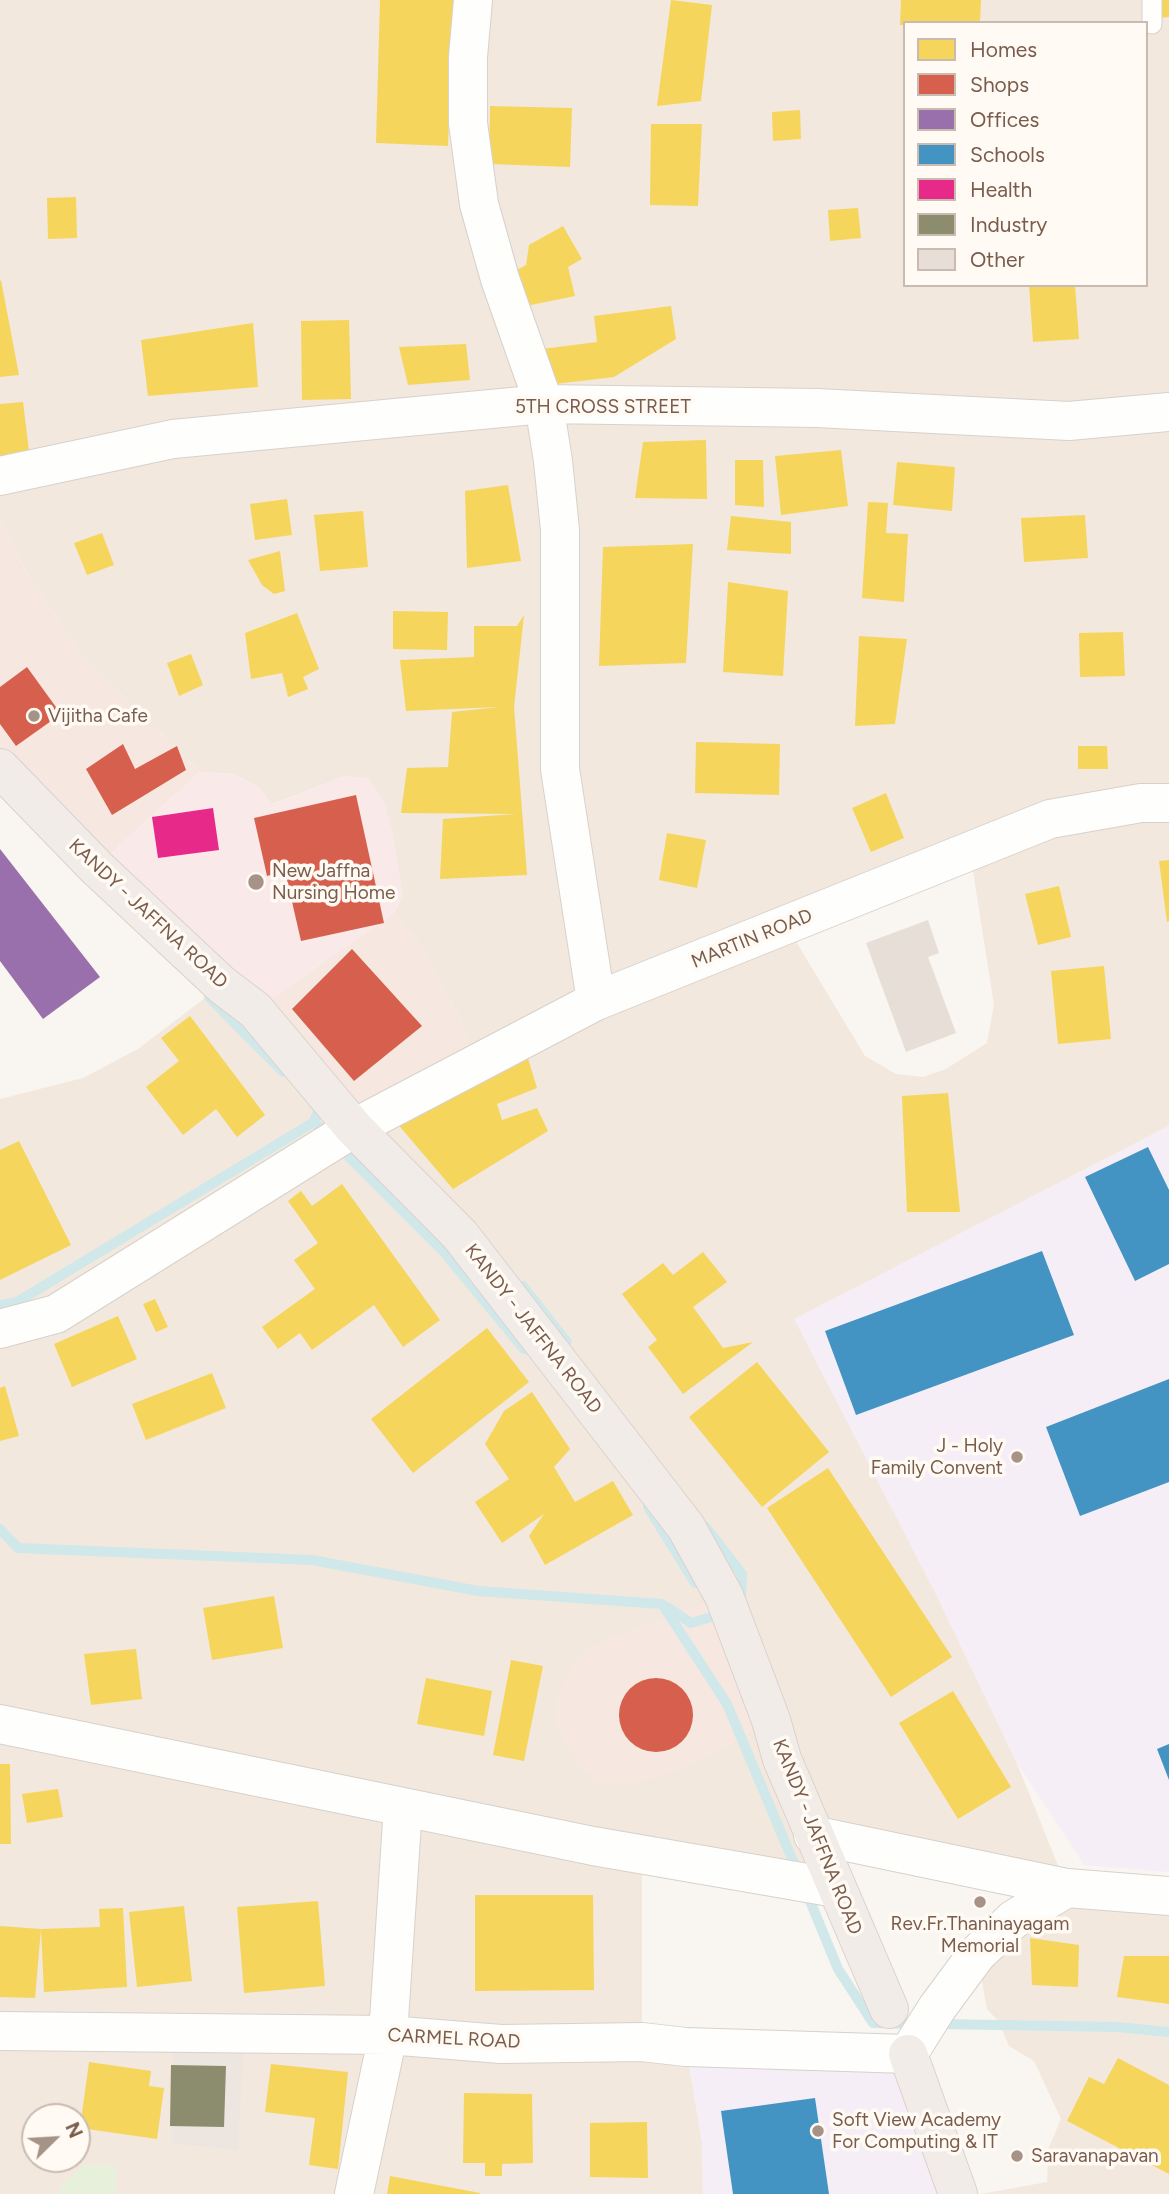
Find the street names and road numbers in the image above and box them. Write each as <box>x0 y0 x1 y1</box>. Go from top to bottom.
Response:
street label: 5TH CROSS STREET <box>515 396 691 418</box>
street label: KANDY - JAFFNA ROAD <box>64 834 232 994</box>
street label: MARTIN ROAD <box>688 904 816 974</box>
street label: KANDY - JAFFNA ROAD <box>460 1240 606 1418</box>
street label: KANDY - JAFFNA ROAD <box>767 1736 867 1938</box>
street label: CARMEL ROAD <box>387 2024 521 2054</box>

